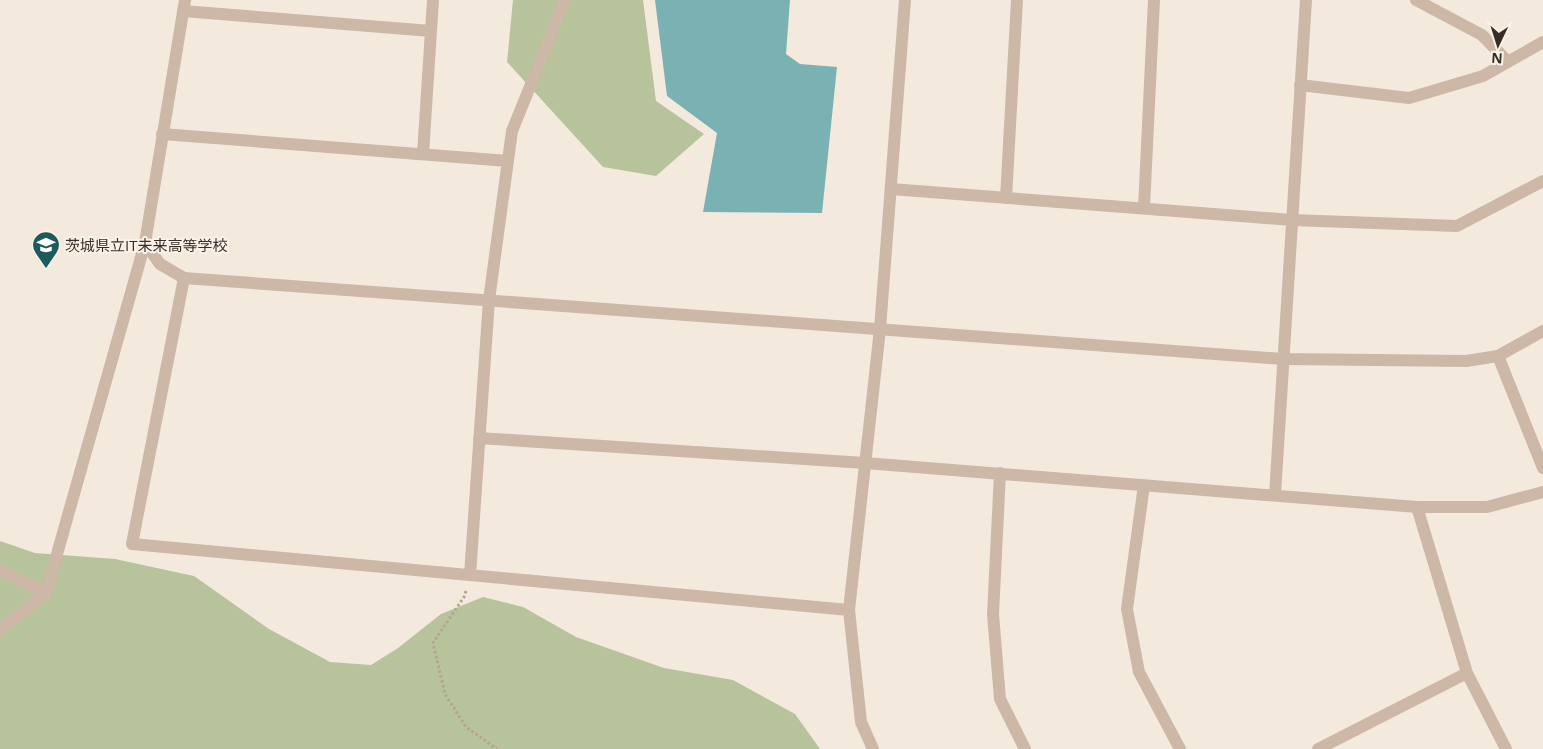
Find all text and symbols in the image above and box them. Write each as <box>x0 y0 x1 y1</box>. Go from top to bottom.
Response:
north arrow <box>1473 20 1523 70</box>
text: N <box>1491 49 1503 68</box>
school or university icon: 茨城県立IT未来高等学校 <box>31 230 61 269</box>
place label: 茨城県立IT未来高等学校 <box>65 235 227 255</box>

